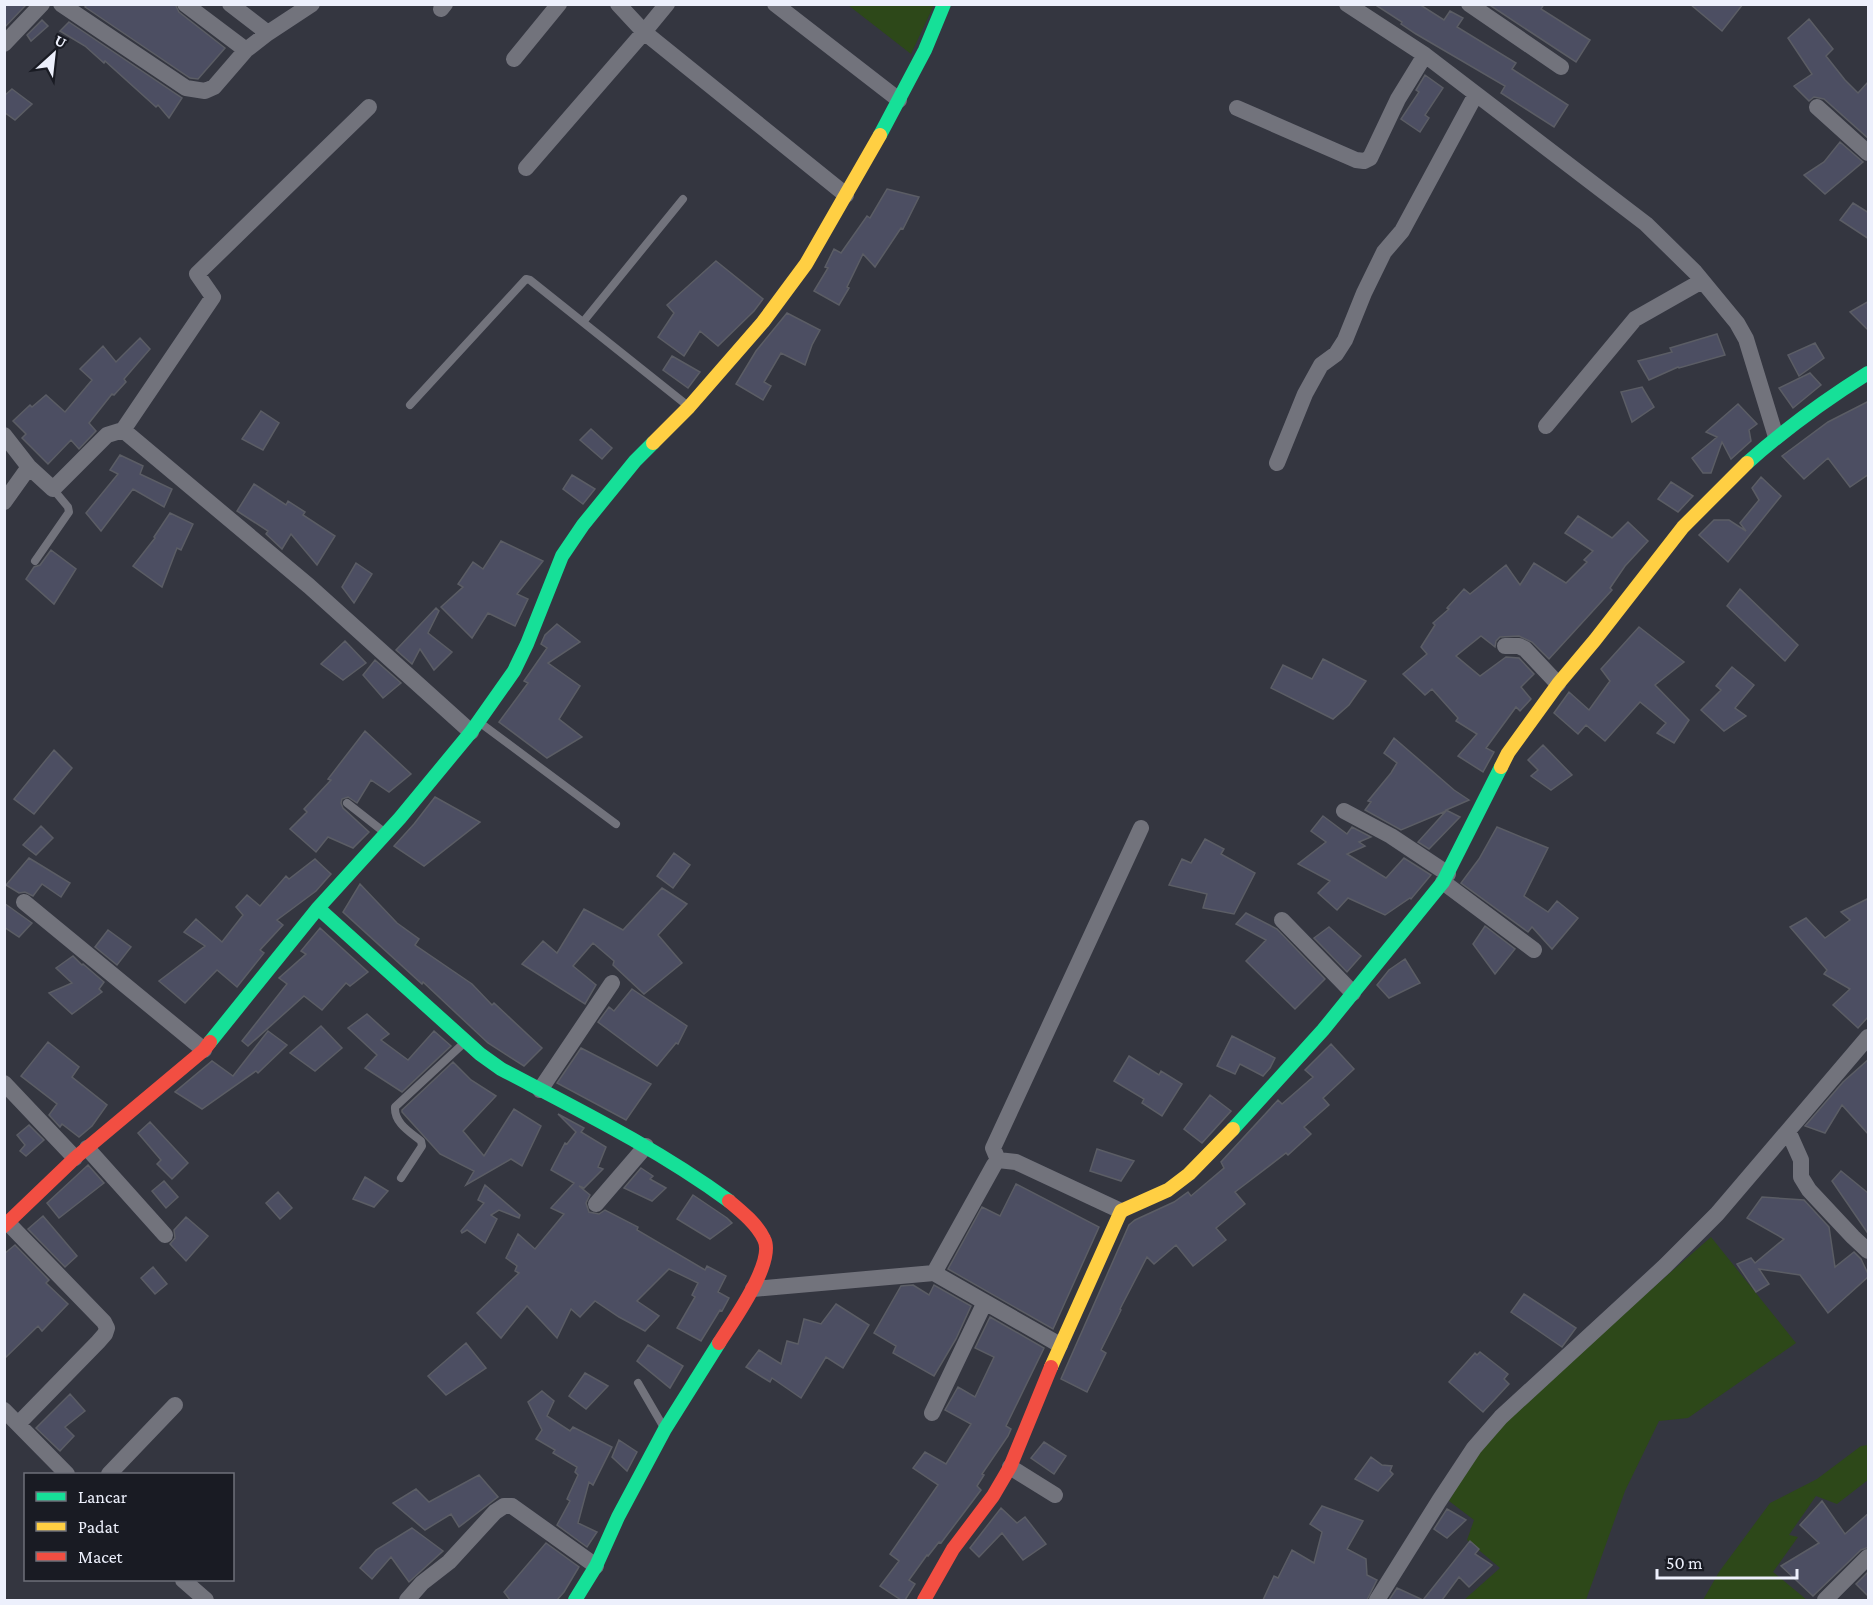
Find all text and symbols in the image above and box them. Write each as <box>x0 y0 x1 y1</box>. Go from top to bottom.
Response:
north arrow <box>24 24 84 84</box>
text: U <box>52 31 69 51</box>
legend <box>24 1473 234 1581</box>
text: Lancar <box>78 1487 128 1507</box>
text: Padat <box>78 1517 120 1537</box>
scale bar <box>1657 1542 1796 1580</box>
text: Macet <box>78 1547 124 1567</box>
text: 50 m <box>1666 1553 1703 1573</box>

